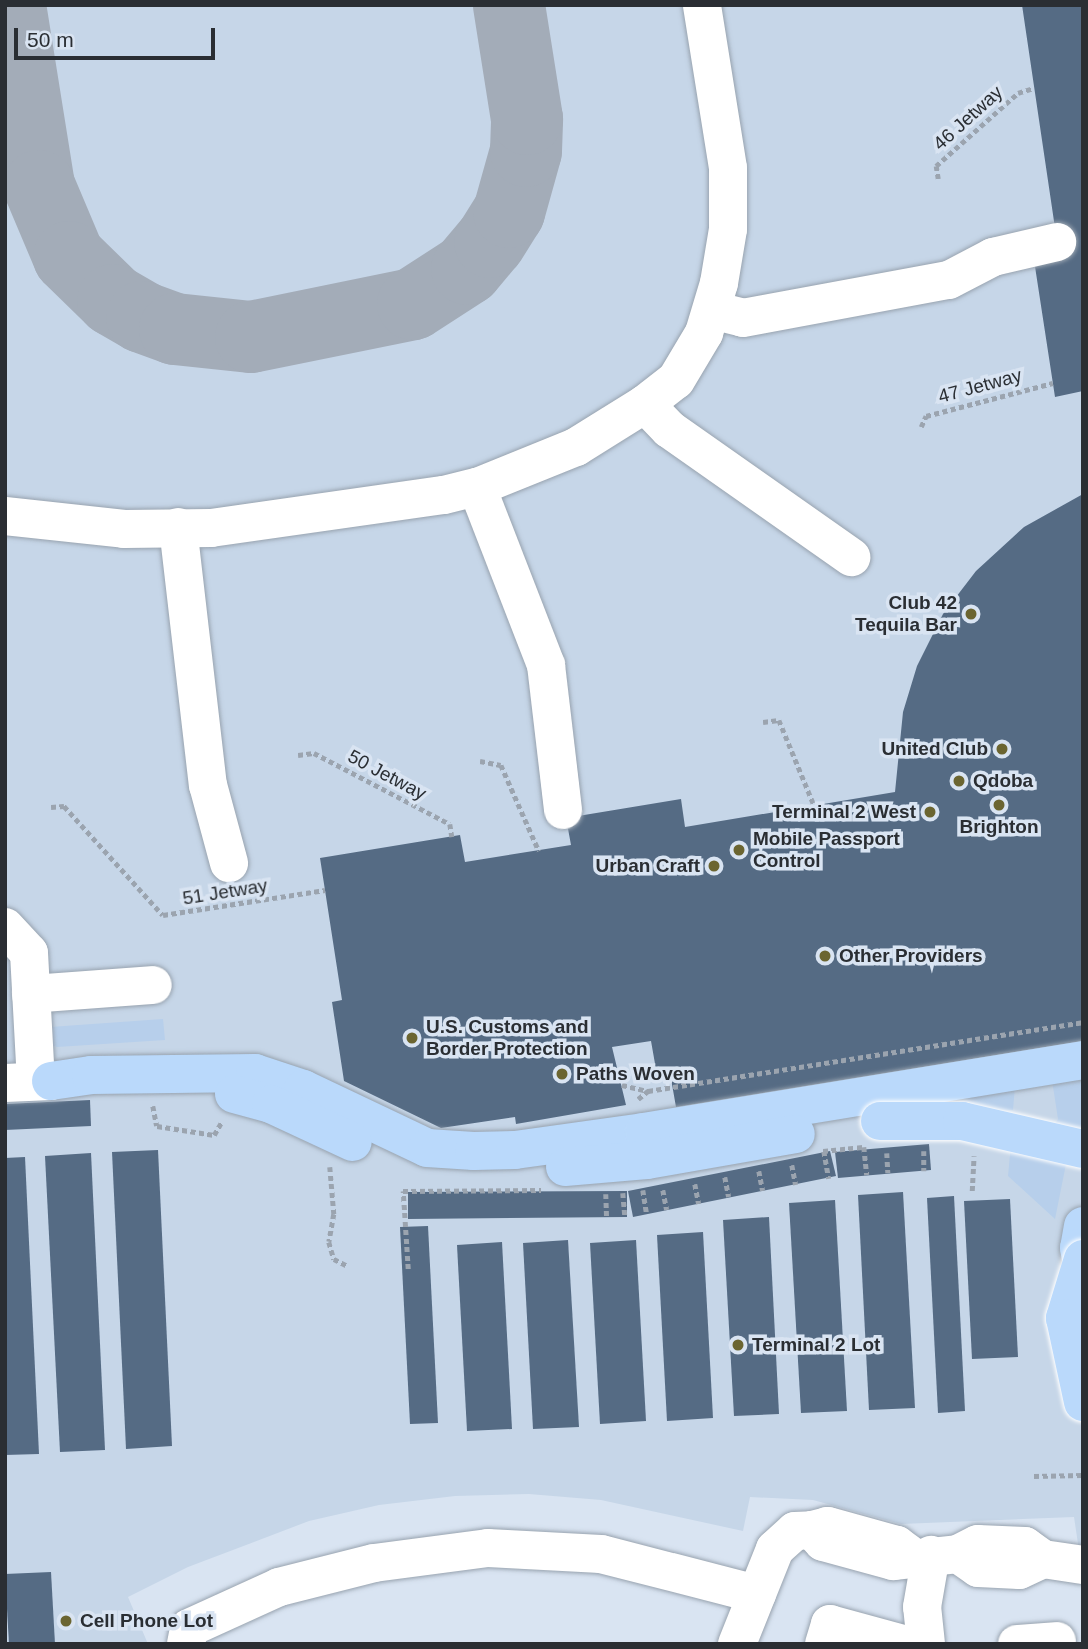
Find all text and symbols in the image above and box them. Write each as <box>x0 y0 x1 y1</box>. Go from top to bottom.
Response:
scale bar <box>18 14 219 58</box>
text: 50 m <box>27 28 74 51</box>
street label: 46 Jetway <box>929 81 1007 155</box>
street label: 47 Jetway <box>936 364 1024 408</box>
place label: Club 42 Tequila Bar <box>855 592 957 636</box>
marker: Club 42 Tequila Bar <box>963 606 979 622</box>
place label: United Club <box>881 738 988 760</box>
marker: United Club <box>994 741 1010 757</box>
street label: 50 Jetway <box>344 745 430 805</box>
place label: Qdoba <box>973 770 1033 792</box>
marker: Qdoba <box>951 773 967 789</box>
marker: Brighton <box>991 797 1007 813</box>
place label: Terminal 2 West <box>772 801 916 823</box>
marker: Terminal 2 West <box>922 804 938 820</box>
place label: Brighton <box>959 816 1039 838</box>
place label: Mobile Passport Control <box>753 828 900 872</box>
marker: Mobile Passport Control <box>731 842 747 858</box>
place label: Urban Craft <box>595 855 700 877</box>
marker: Urban Craft <box>706 858 722 874</box>
street label: 51 Jetway <box>181 874 269 910</box>
place label: Other Providers <box>839 945 983 967</box>
marker: Other Providers <box>817 948 833 964</box>
place label: U.S. Customs and Border Protection <box>426 1016 589 1060</box>
marker: U.S. Customs and Border Protection <box>404 1030 420 1046</box>
place label: Paths Woven <box>576 1063 695 1085</box>
marker: Paths Woven <box>554 1066 570 1082</box>
place label: Terminal 2 Lot <box>752 1334 880 1356</box>
marker: Terminal 2 Lot <box>730 1337 746 1353</box>
place label: Cell Phone Lot <box>80 1610 213 1632</box>
marker: Cell Phone Lot <box>58 1613 74 1629</box>

